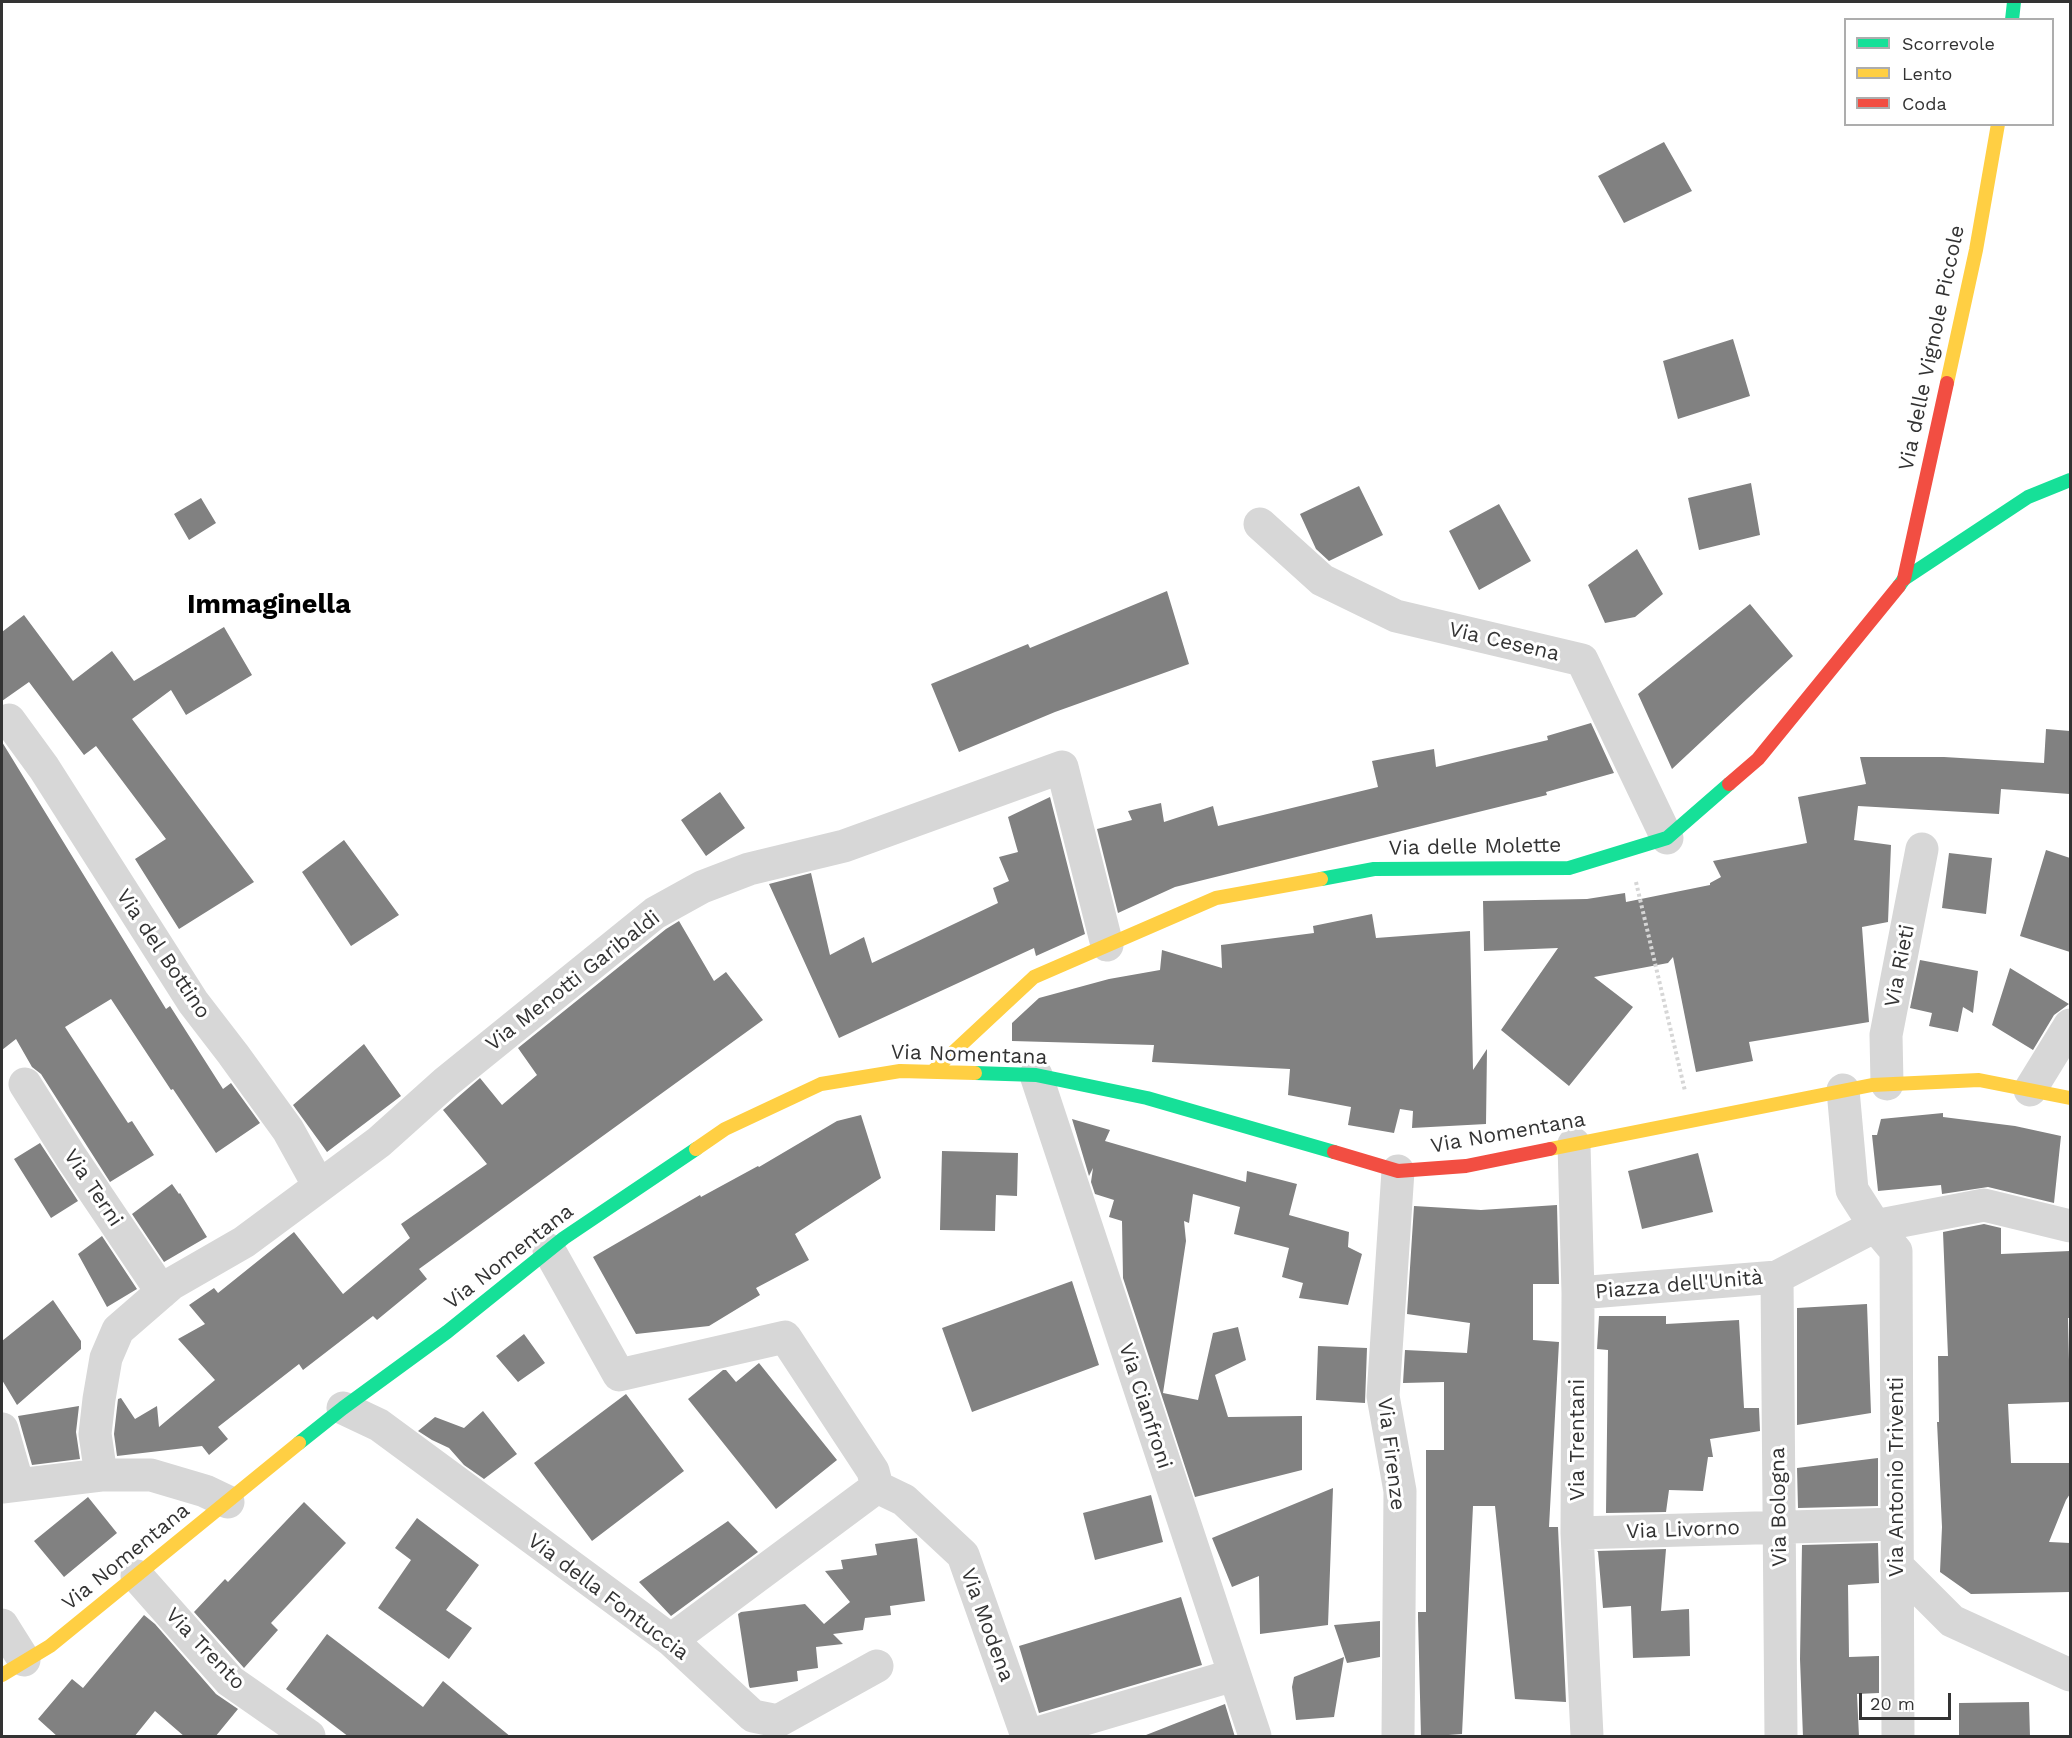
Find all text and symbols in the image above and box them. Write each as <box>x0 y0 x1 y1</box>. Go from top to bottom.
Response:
legend <box>1844 18 2054 126</box>
text: Scorrevole <box>1902 33 1995 54</box>
text: Lento <box>1902 63 1952 84</box>
text: Coda <box>1902 93 1947 114</box>
street label: Via delle Vignole Piccole <box>1894 223 1970 473</box>
district label: Immaginella <box>187 589 351 621</box>
street label: Via Cesena <box>1446 617 1562 667</box>
street label: Via delle Molette <box>1388 833 1562 861</box>
street label: Via del Bottino <box>110 884 216 1024</box>
street label: Via Menotti Garibaldi <box>481 905 665 1057</box>
street label: Via Rieti <box>1880 922 1920 1010</box>
street label: Via Nomentana <box>890 1040 1048 1070</box>
street label: Via Nomentana <box>1429 1107 1587 1159</box>
street label: Via Terni <box>58 1145 128 1231</box>
street label: Via Nomentana <box>440 1199 578 1315</box>
street label: Piazza dell'Unità <box>1594 1265 1764 1305</box>
street label: Via Cianfroni <box>1113 1340 1177 1472</box>
street label: Via Antonio Triventi <box>1884 1377 1910 1577</box>
street label: Via Trentani <box>1565 1379 1591 1501</box>
street label: Via Firenze <box>1372 1396 1410 1512</box>
street label: Via Bologna <box>1765 1447 1793 1567</box>
street label: Via Nomentana <box>57 1498 195 1616</box>
street label: Via Livorno <box>1626 1515 1740 1545</box>
street label: Via della Fontuccia <box>522 1528 694 1666</box>
street label: Via Modena <box>955 1565 1019 1685</box>
street label: Via Trento <box>160 1603 250 1695</box>
scale bar <box>1862 1681 1954 1719</box>
text: 20 m <box>1870 1693 1915 1714</box>

